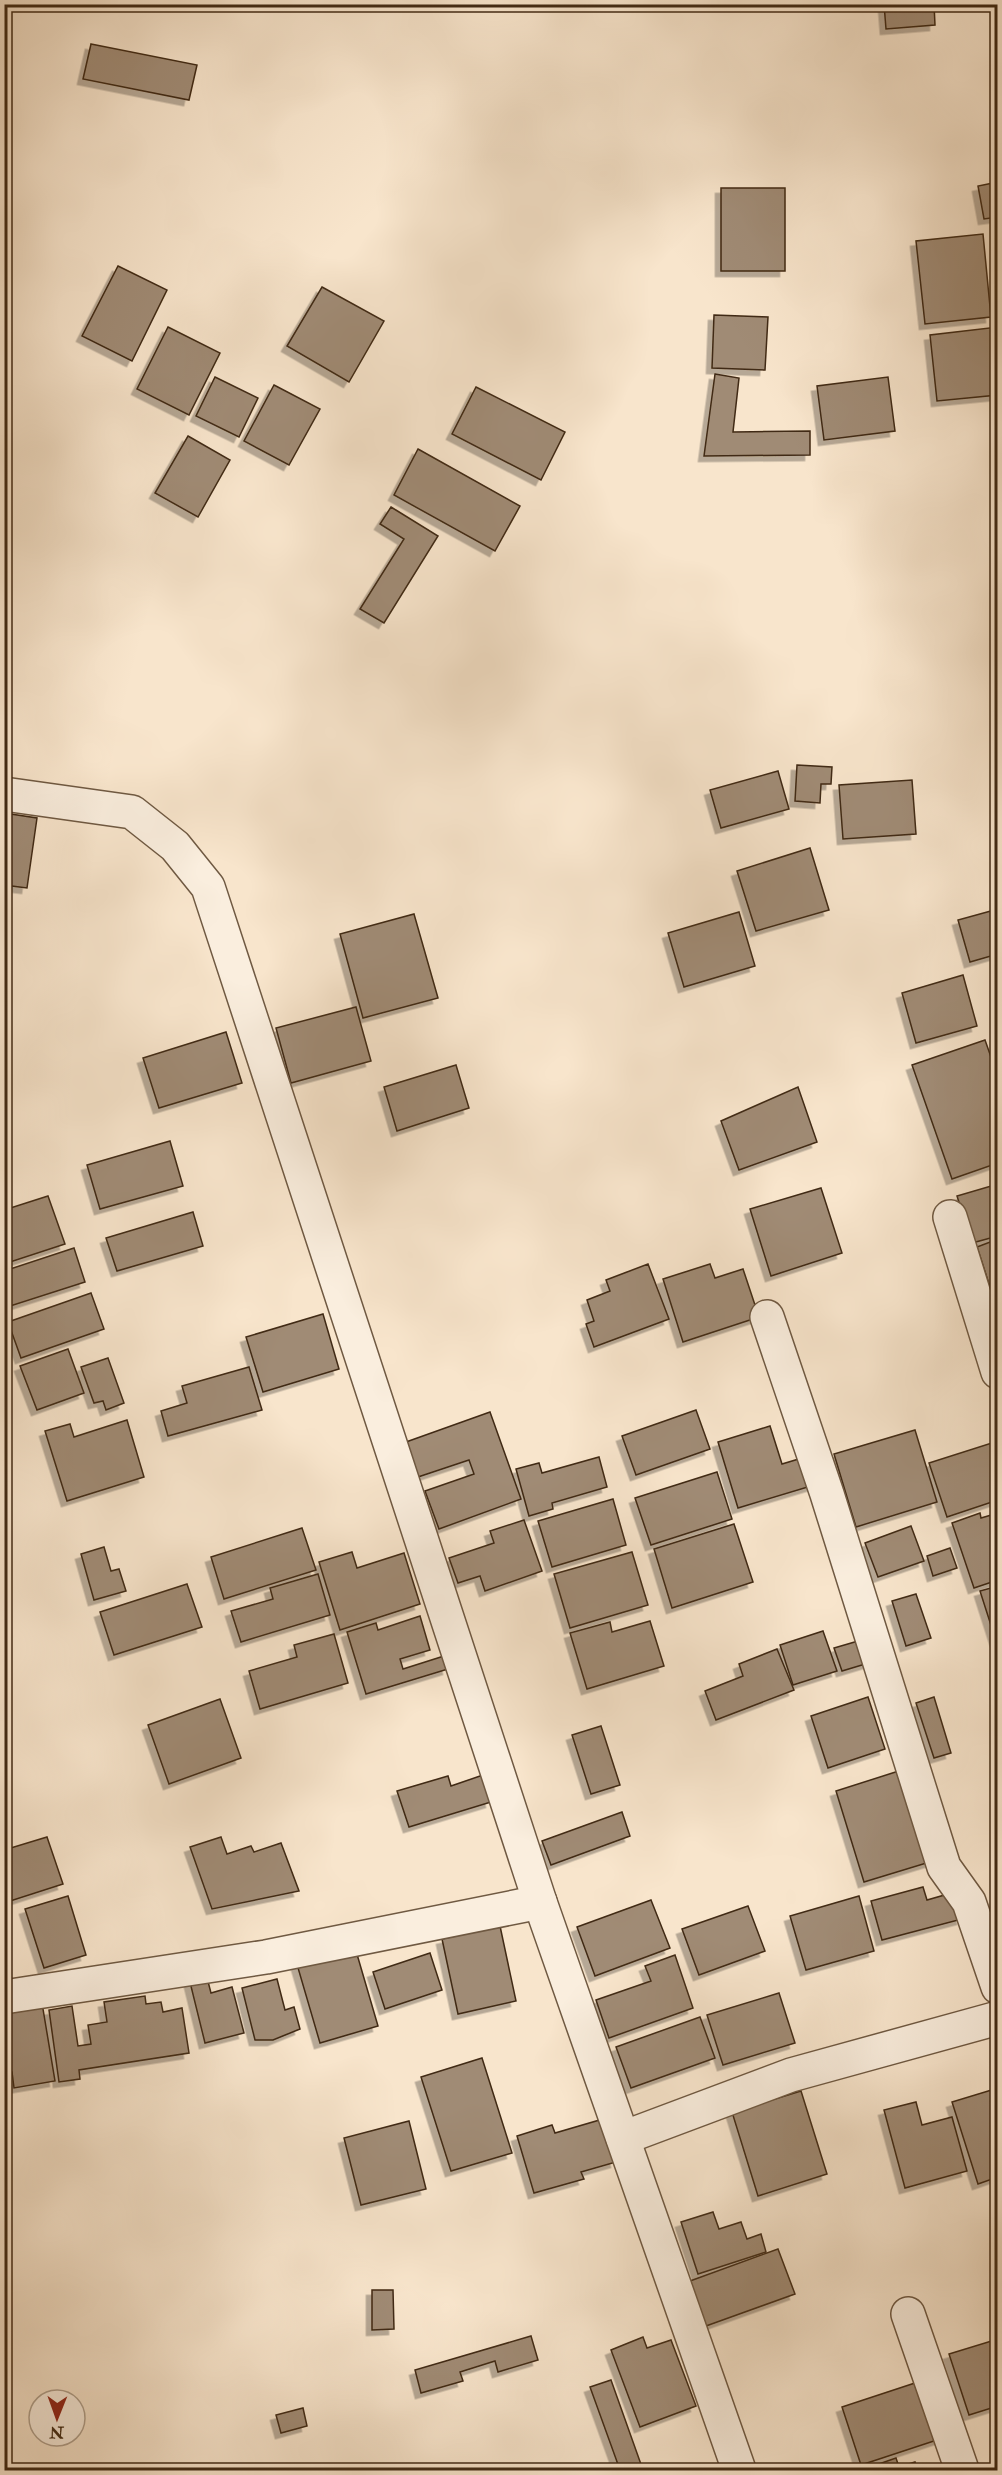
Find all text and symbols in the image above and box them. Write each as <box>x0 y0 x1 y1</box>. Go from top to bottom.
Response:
north arrow <box>27 2388 87 2448</box>
text: N <box>49 2422 65 2442</box>

